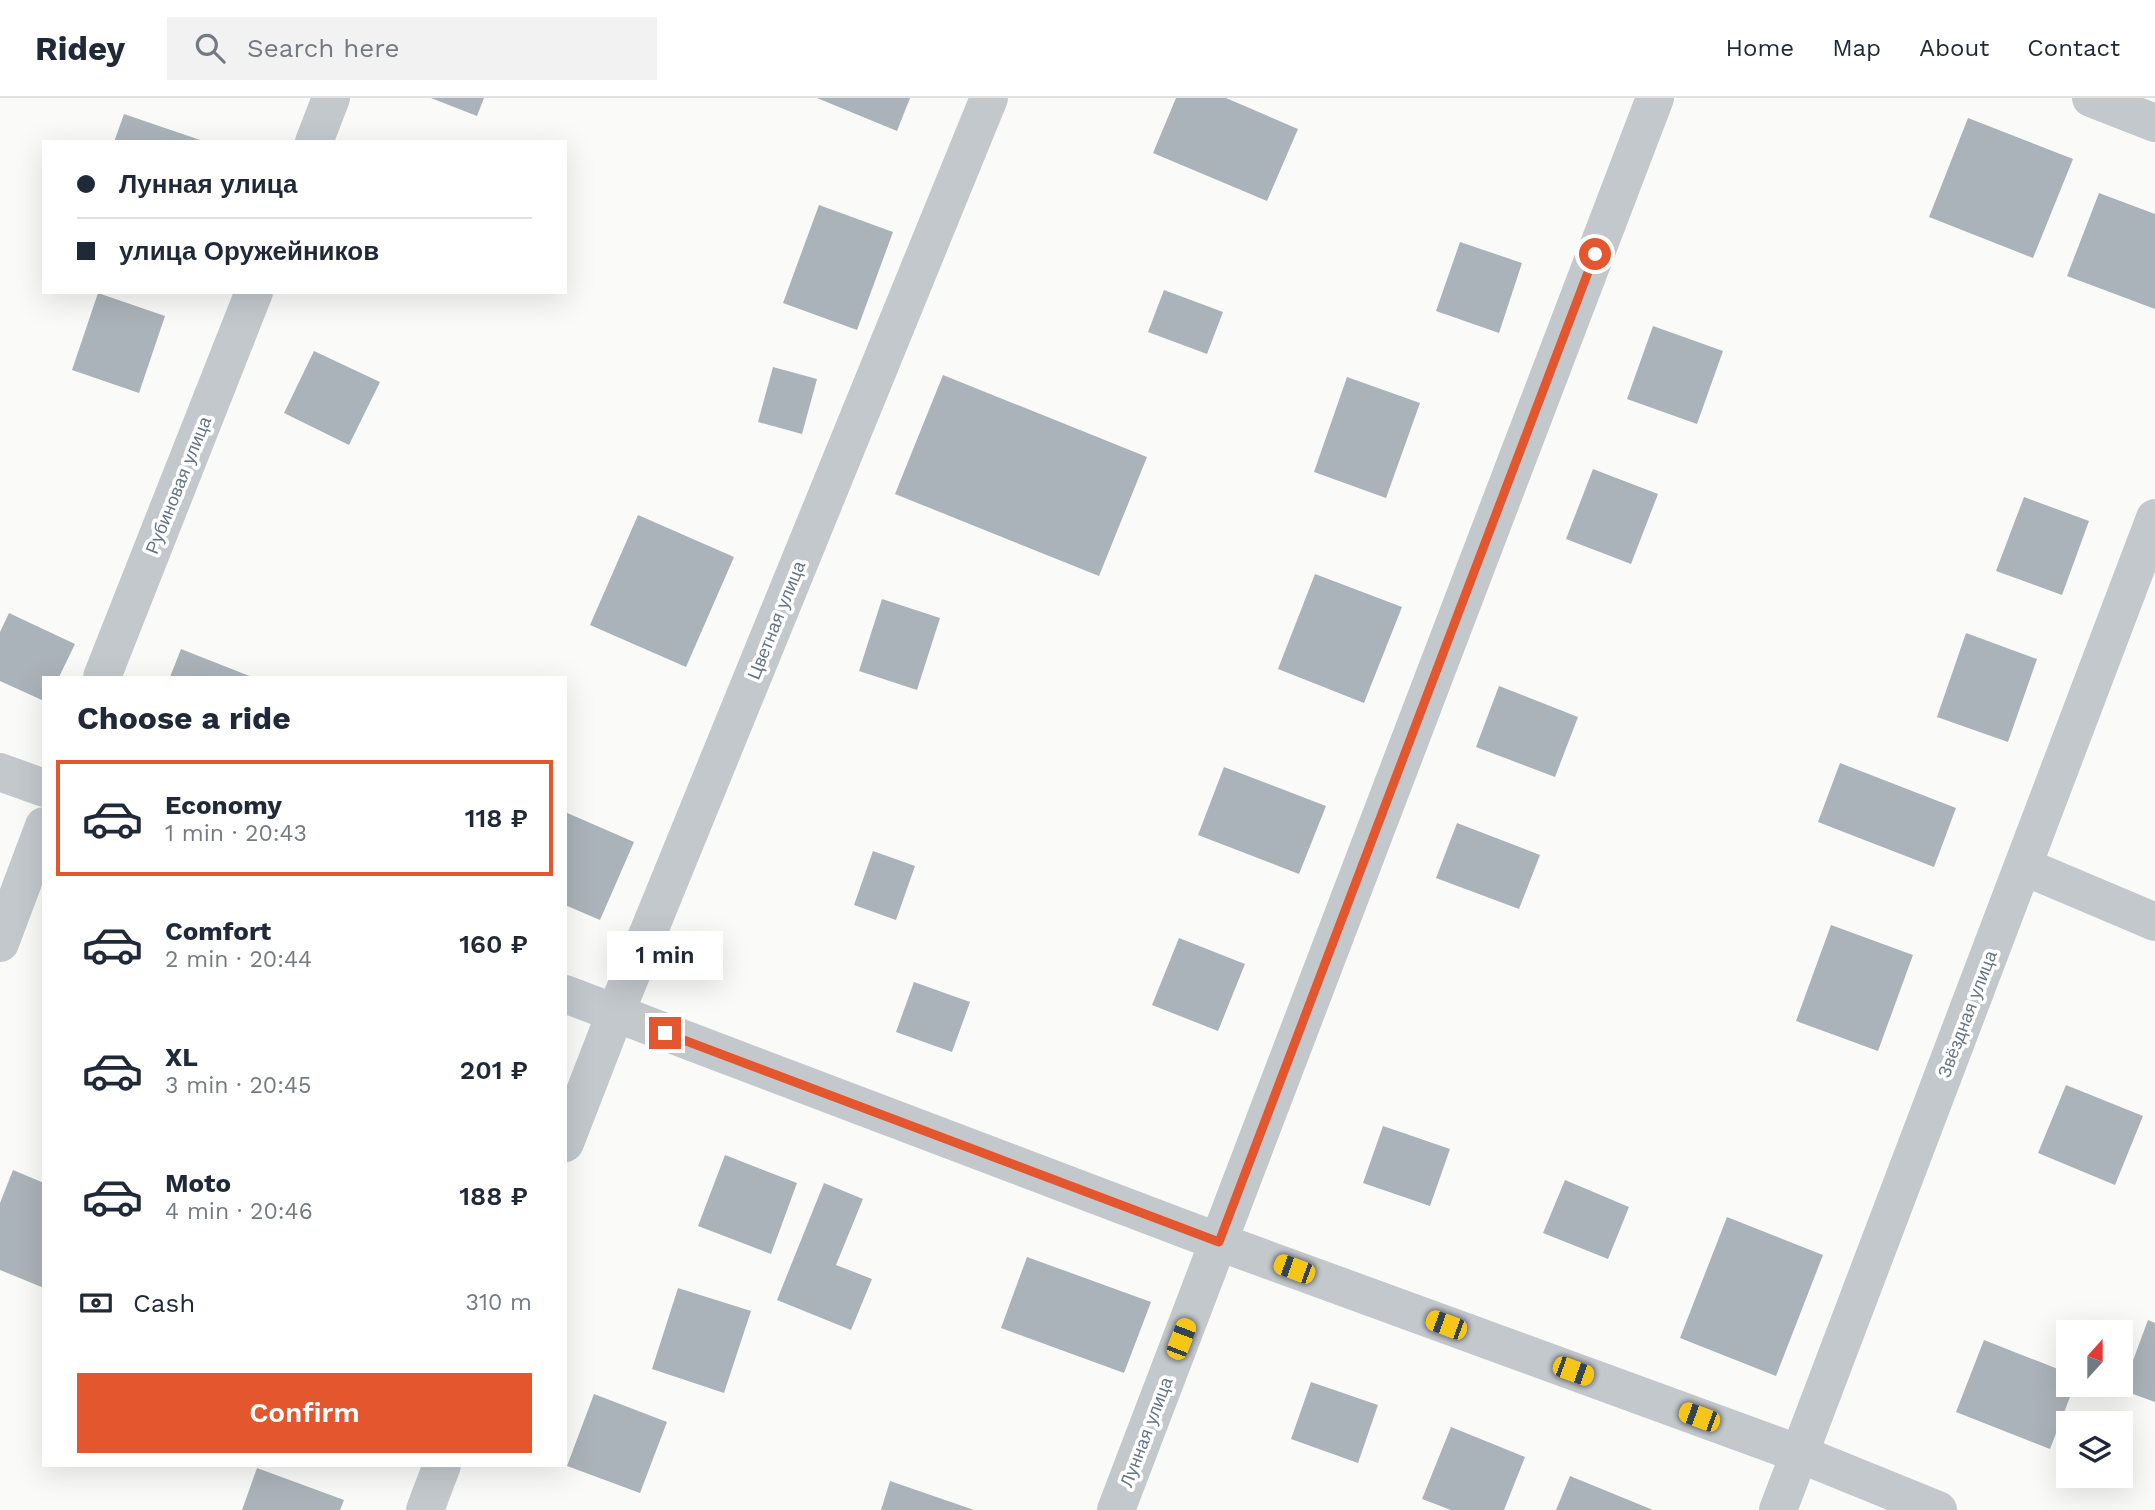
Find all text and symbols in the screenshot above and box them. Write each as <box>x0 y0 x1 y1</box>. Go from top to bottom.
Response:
search box <box>167 17 657 80</box>
text: Ridey <box>35 29 125 68</box>
icon: search <box>191 29 229 67</box>
text: Search here <box>247 33 399 63</box>
text: Home <box>1726 34 1794 62</box>
text: Map <box>1832 34 1881 62</box>
text: About <box>1919 34 1989 62</box>
text: Contact <box>2027 34 2120 62</box>
text: Лунная улица <box>119 169 298 199</box>
text: улица Оружейников <box>119 236 379 266</box>
route start <box>1579 238 1611 270</box>
street label: Рубиновая улица <box>141 412 216 557</box>
street label: Цветная улица <box>743 557 810 682</box>
text: Choose a ride <box>77 699 291 737</box>
icon: car <box>81 787 144 850</box>
text: Economy <box>165 790 282 820</box>
text: 118 ₽ <box>465 803 528 833</box>
text: 1 min · 20:43 <box>165 820 307 847</box>
icon: car <box>81 913 144 976</box>
text: Comfort <box>165 916 271 946</box>
text: 160 ₽ <box>459 929 528 959</box>
callout: 1 min <box>607 932 723 981</box>
text: 1 min <box>635 942 695 969</box>
text: 2 min · 20:44 <box>165 946 312 973</box>
street label: Звёздная улица <box>1933 947 2001 1080</box>
route end <box>649 1017 681 1049</box>
icon: car <box>81 1039 144 1102</box>
text: XL <box>165 1042 198 1072</box>
text: 201 ₽ <box>460 1055 528 1085</box>
text: 3 min · 20:45 <box>165 1072 311 1099</box>
icon: car <box>81 1165 144 1228</box>
text: Moto <box>165 1168 231 1198</box>
text: 188 ₽ <box>459 1181 528 1211</box>
text: 4 min · 20:46 <box>165 1198 313 1225</box>
car <box>1271 1252 1318 1286</box>
icon: cash <box>77 1284 115 1322</box>
text: Cash <box>133 1288 195 1318</box>
text: 310 m <box>466 1289 532 1316</box>
car <box>1423 1308 1470 1342</box>
car <box>1164 1316 1199 1362</box>
north arrow <box>2056 1320 2133 1396</box>
map controls <box>2056 1320 2133 1488</box>
car <box>1550 1354 1597 1388</box>
button: Confirm <box>77 1373 532 1453</box>
street label: Лунная улица <box>1115 1373 1177 1490</box>
car <box>1676 1400 1723 1434</box>
button: layers <box>2056 1411 2133 1488</box>

